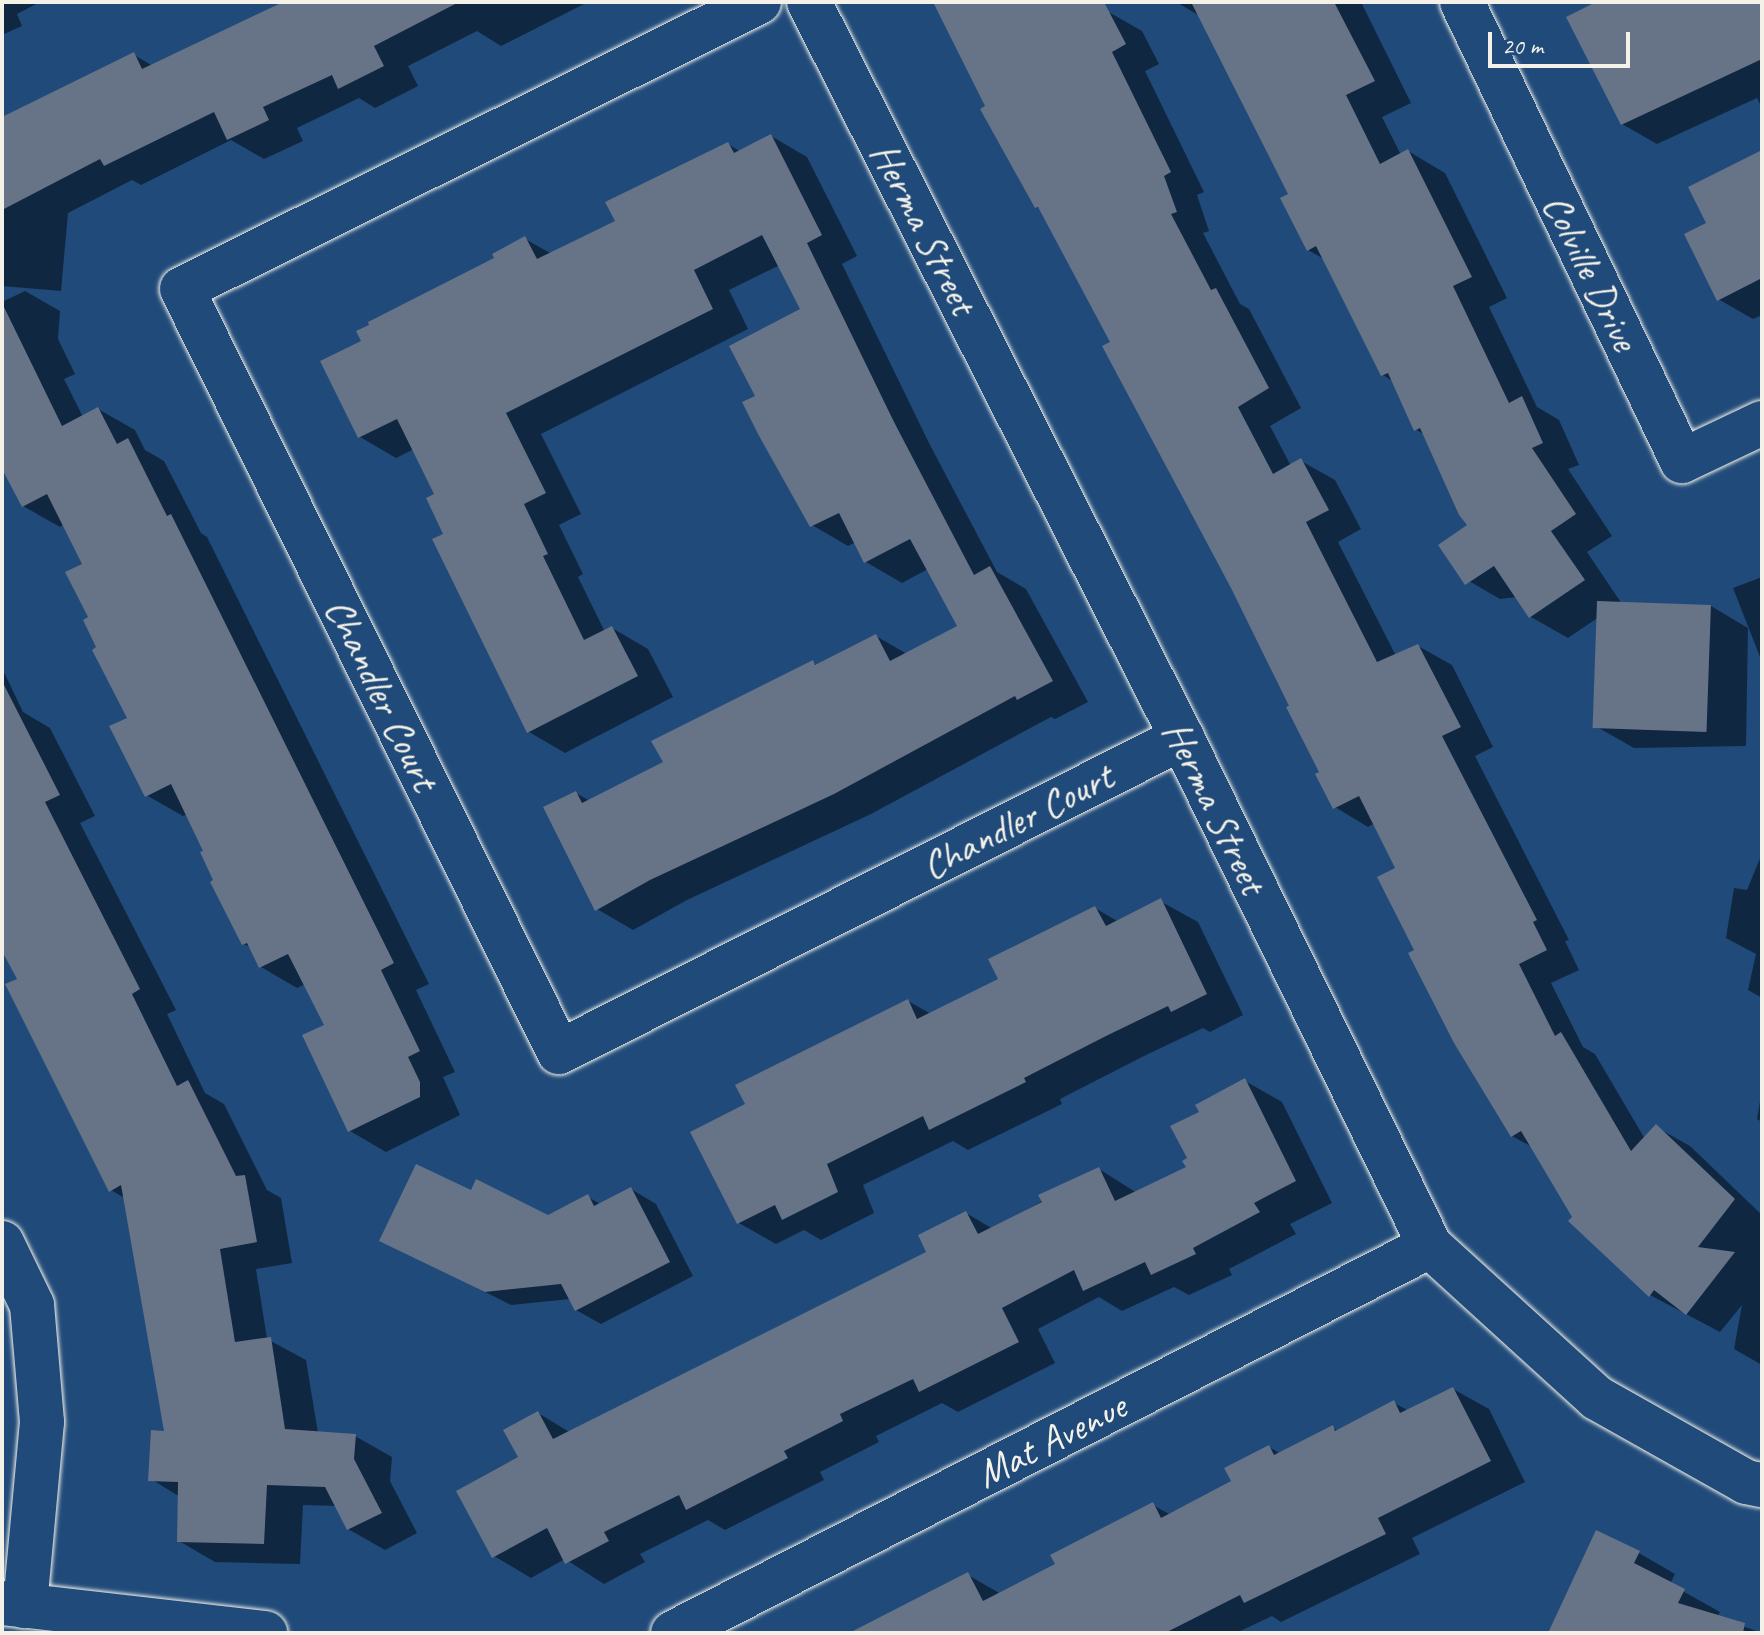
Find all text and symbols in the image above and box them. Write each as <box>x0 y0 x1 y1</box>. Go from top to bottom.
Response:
scale bar <box>1492 16 1634 66</box>
text: 20 m <box>1502 31 1543 61</box>
street label: Herma Street <box>860 134 988 322</box>
street label: Colville Drive <box>1532 186 1650 358</box>
street label: Chandler Court <box>315 590 449 798</box>
street label: Herma Street <box>1152 712 1278 902</box>
street label: Chandler Court <box>913 752 1121 890</box>
street label: Mat Avenue <box>968 1382 1134 1498</box>

